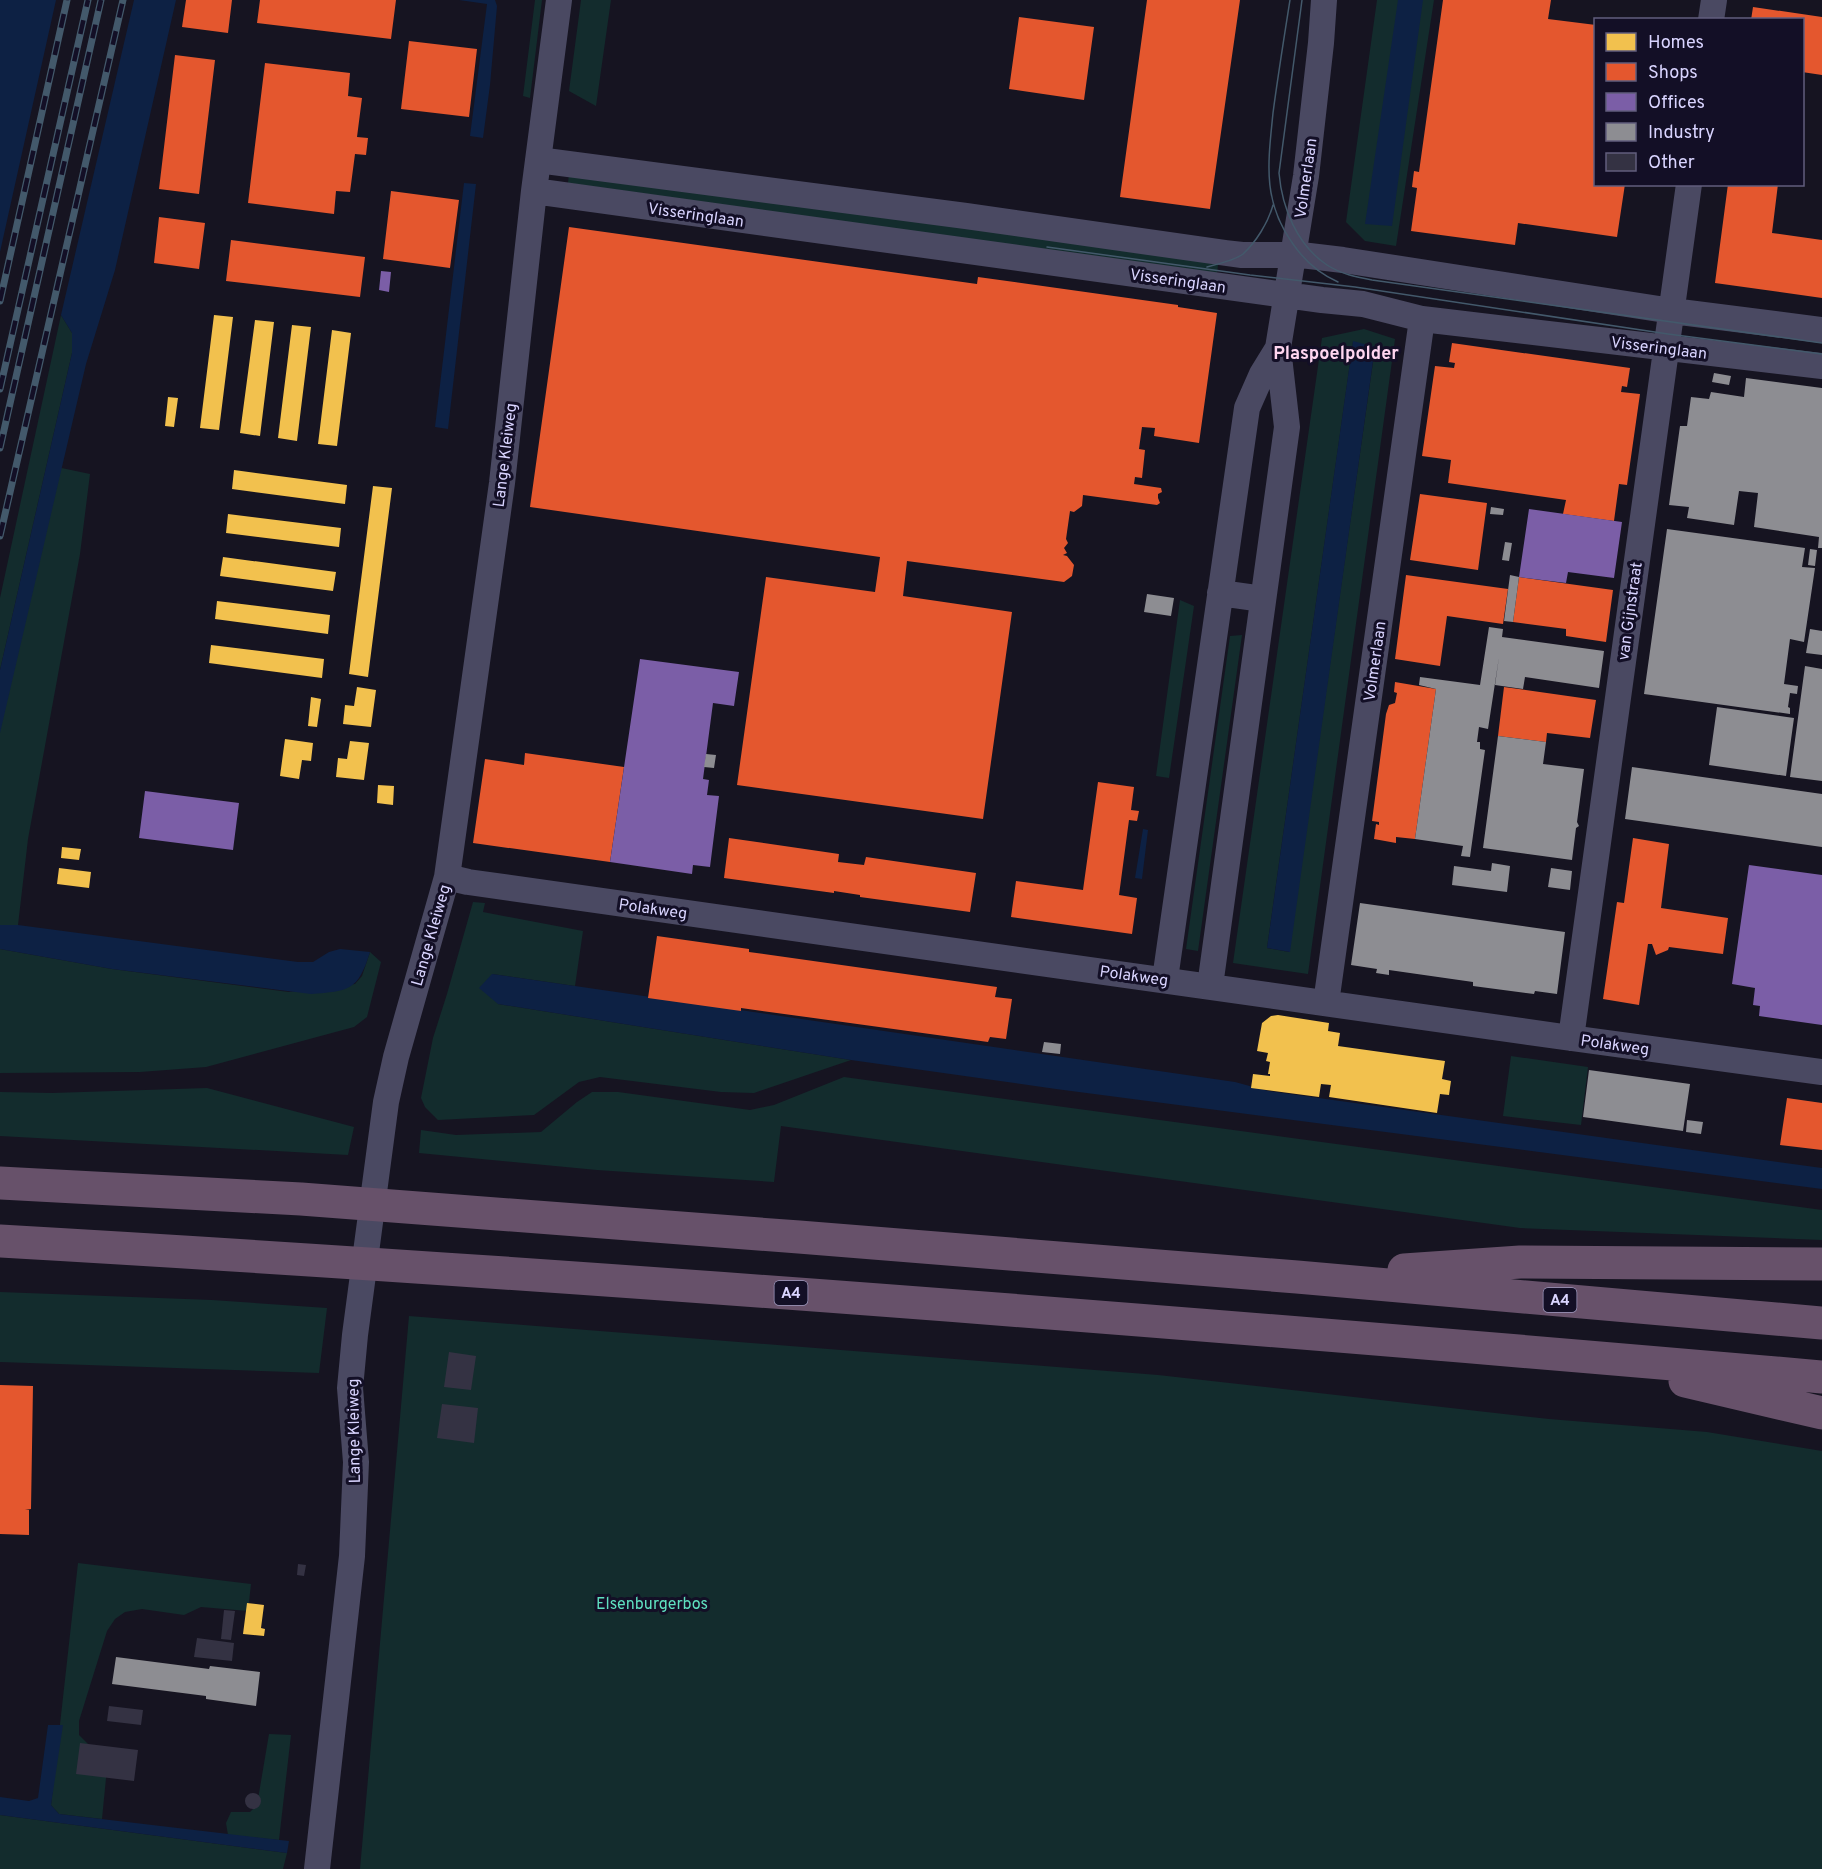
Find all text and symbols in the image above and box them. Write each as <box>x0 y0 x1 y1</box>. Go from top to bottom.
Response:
legend <box>1594 18 1804 186</box>
text: Homes <box>1648 32 1704 55</box>
text: Shops <box>1648 62 1698 85</box>
text: Offices <box>1648 92 1705 115</box>
text: Industry <box>1648 122 1715 145</box>
street label: Volmerlaan <box>1291 137 1323 220</box>
text: Other <box>1648 152 1695 175</box>
street label: Visseringlaan <box>646 199 745 233</box>
street label: Visseringlaan <box>1128 265 1227 299</box>
street label: Visseringlaan <box>1609 333 1708 365</box>
district label: Plaspoelpolder <box>1273 343 1399 366</box>
street label: Lange Kleiweg <box>490 402 522 508</box>
street label: van Gijnstraat <box>1614 561 1648 662</box>
street label: Volmerlaan <box>1360 620 1392 703</box>
street label: Lange Kleiweg <box>408 882 456 989</box>
street label: Polakweg <box>617 895 688 925</box>
street label: Polakweg <box>1098 962 1169 992</box>
street label: Polakweg <box>1579 1031 1650 1061</box>
road number: A4 <box>774 1281 808 1305</box>
road number: A4 <box>1544 1288 1576 1312</box>
street label: Lange Kleiweg <box>344 1378 366 1483</box>
park label: Elsenburgerbos <box>596 1595 708 1615</box>

